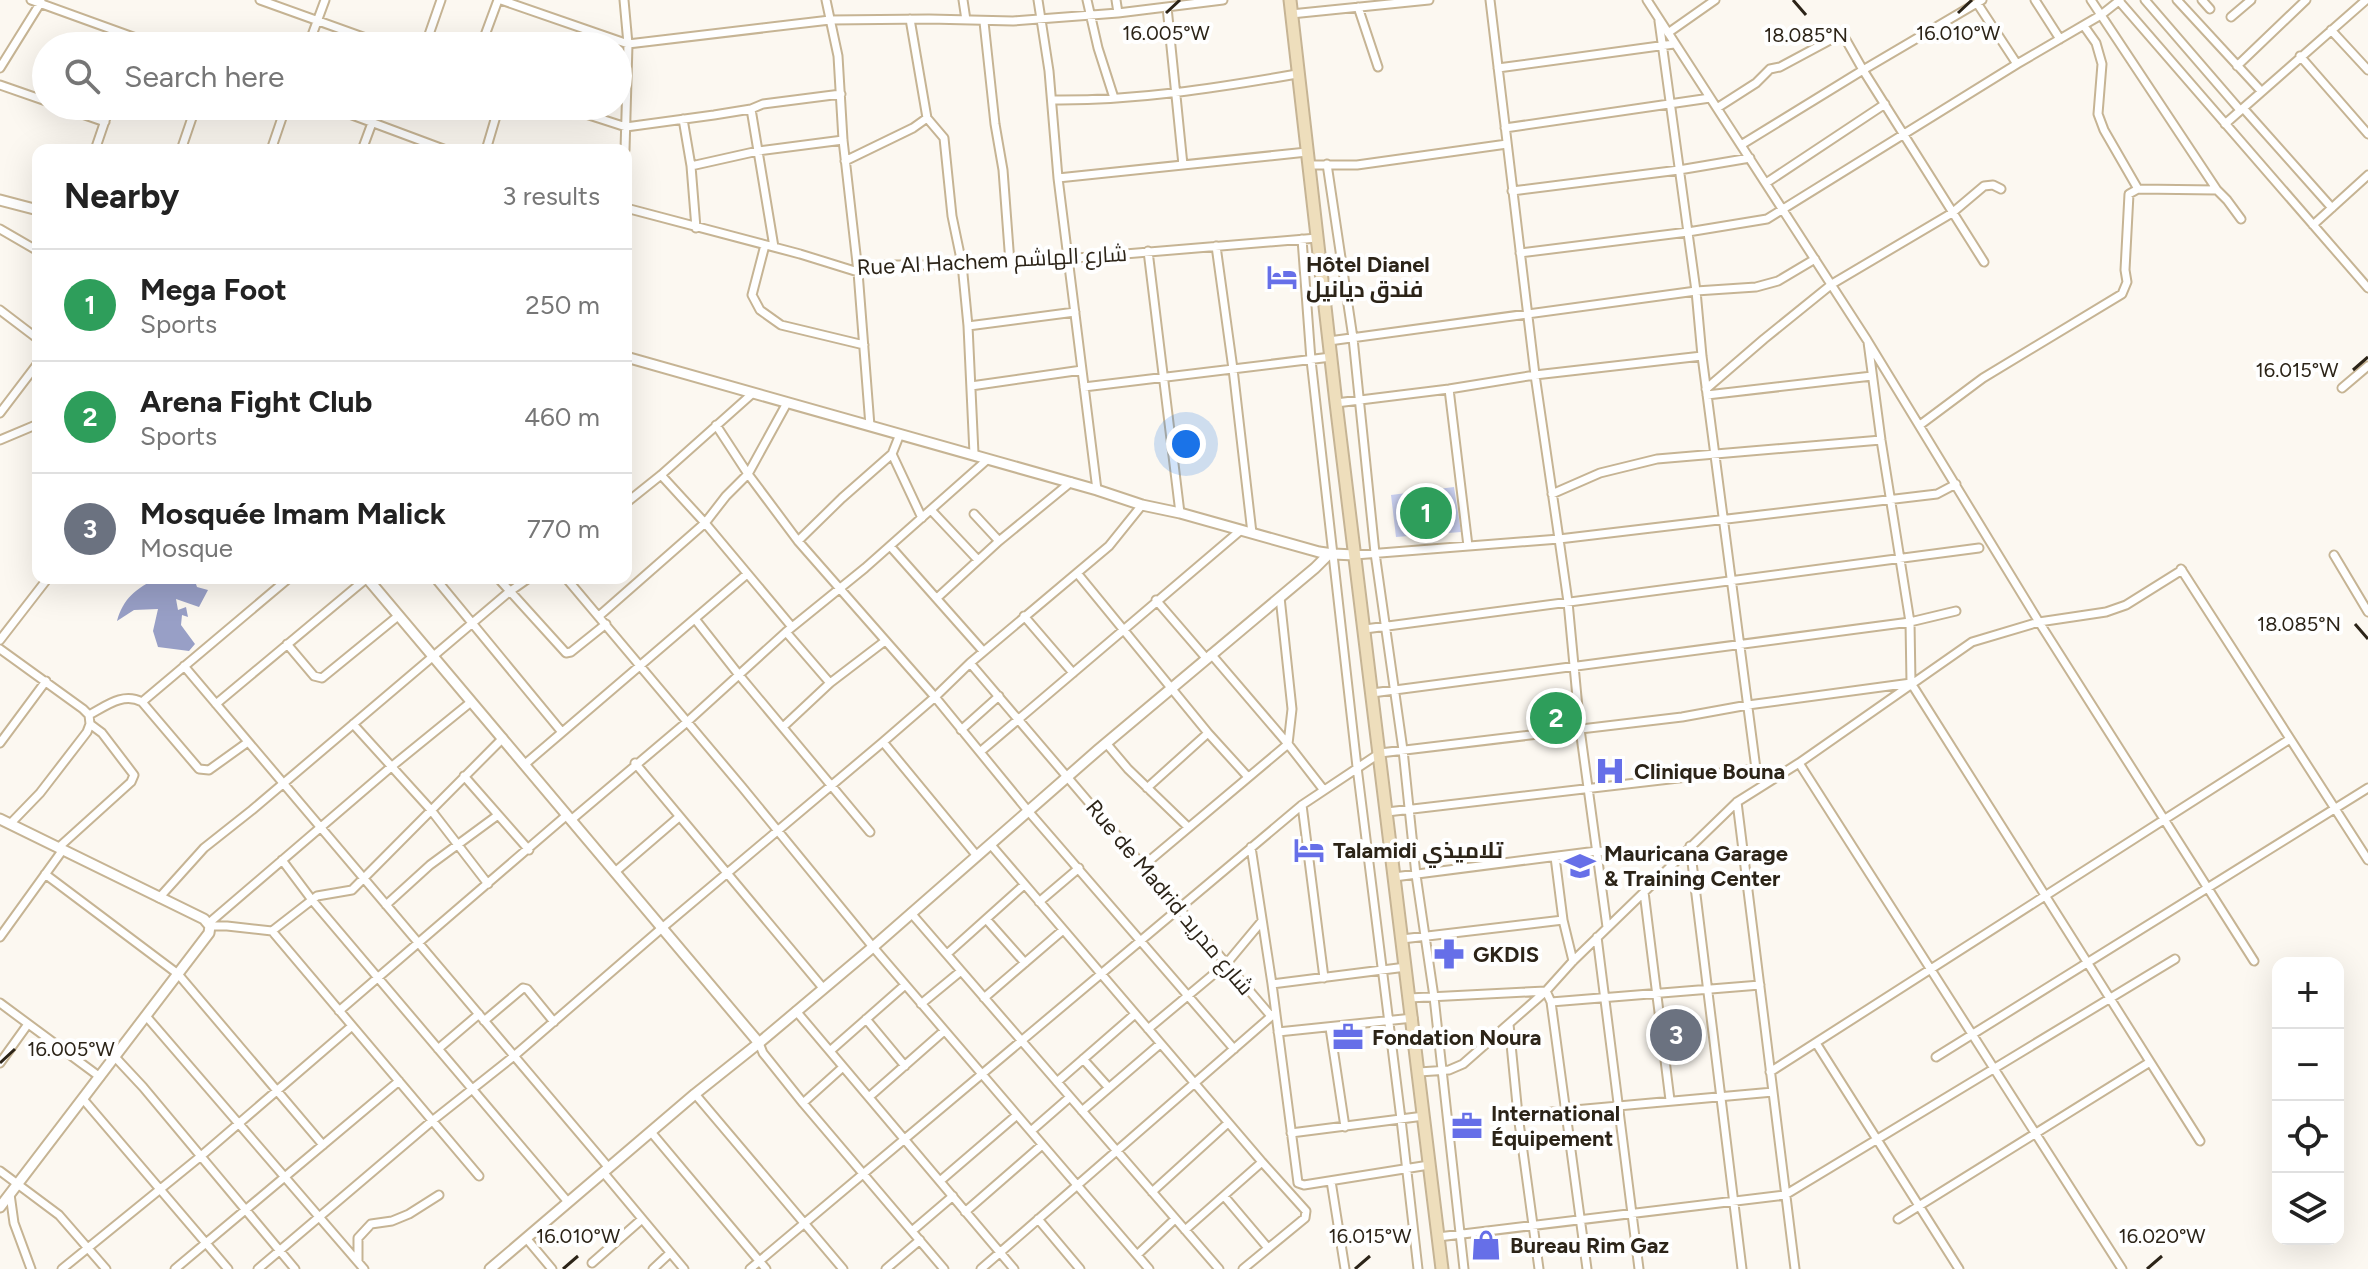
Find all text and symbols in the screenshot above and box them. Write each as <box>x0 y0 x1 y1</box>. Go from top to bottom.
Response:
text: 16.005°W <box>1122 21 1210 45</box>
text: 16.010°W <box>1916 21 2000 45</box>
text: 18.085°N <box>1764 23 1848 47</box>
search box <box>32 32 632 120</box>
icon: search <box>60 54 104 98</box>
text: Search here <box>124 58 284 95</box>
text: Nearby <box>64 176 179 217</box>
text: 3 results <box>502 180 600 212</box>
street label: Rue Al Hachem شارع الهاشم <box>856 240 1128 283</box>
place label: Hôtel Dianel فندق ديانيل <box>1306 251 1430 303</box>
hotel icon: Hôtel Dianel فندق ديانيل <box>1265 260 1299 294</box>
text: Mega Foot <box>140 271 287 308</box>
text: 1 <box>85 289 95 321</box>
text: 250 m <box>525 289 600 321</box>
text: Sports <box>140 308 217 340</box>
text: 16.015°W <box>2256 358 2338 382</box>
text: Arena Fight Club <box>140 383 372 420</box>
text: 2 <box>82 401 98 433</box>
text: 460 m <box>524 401 600 433</box>
text: Sports <box>140 420 217 452</box>
your location <box>1166 424 1206 464</box>
pin: 1 <box>1400 483 1452 543</box>
text: Mosquée Imam Malick <box>140 495 446 532</box>
text: 3 <box>83 513 97 545</box>
text: 770 m <box>527 513 600 545</box>
text: Mosque <box>140 532 233 564</box>
text: 18.085°N <box>2257 612 2341 636</box>
pin: 2 <box>1530 688 1582 748</box>
hospital icon: Clinique Bouna <box>1593 754 1627 788</box>
place label: Clinique Bouna <box>1634 758 1785 785</box>
street label: Rue de Madrid شارع مدريد <box>1079 794 1259 1001</box>
hotel icon: Talamidi تلاميذي <box>1292 833 1326 867</box>
place label: Talamidi تلاميذي <box>1333 837 1504 868</box>
place label: Mauricana Garage & Training Center <box>1604 840 1788 892</box>
school or university icon: Mauricana Garage & Training Center <box>1563 849 1597 883</box>
pharmacy icon: GKDIS <box>1432 937 1466 971</box>
place label: GKDIS <box>1473 941 1539 968</box>
map controls <box>2272 957 2344 1245</box>
button: + <box>2272 957 2344 1029</box>
pin: 3 <box>1650 1005 1702 1065</box>
office icon: Fondation Noura <box>1331 1020 1365 1054</box>
place label: Fondation Noura <box>1372 1024 1542 1051</box>
button: − <box>2272 1029 2344 1101</box>
text: 16.005°W <box>27 1037 115 1061</box>
place label: International Équipement <box>1491 1100 1620 1152</box>
button: locate <box>2272 1101 2344 1173</box>
office icon: International Équipement <box>1450 1109 1484 1143</box>
button: layers <box>2272 1173 2344 1245</box>
text: 16.010°W <box>536 1224 620 1248</box>
text: 16.015°W <box>1329 1224 1411 1248</box>
text: 16.020°W <box>2118 1224 2206 1248</box>
shop icon: Bureau Rim Gaz <box>1469 1228 1503 1262</box>
place label: Bureau Rim Gaz <box>1510 1232 1669 1259</box>

